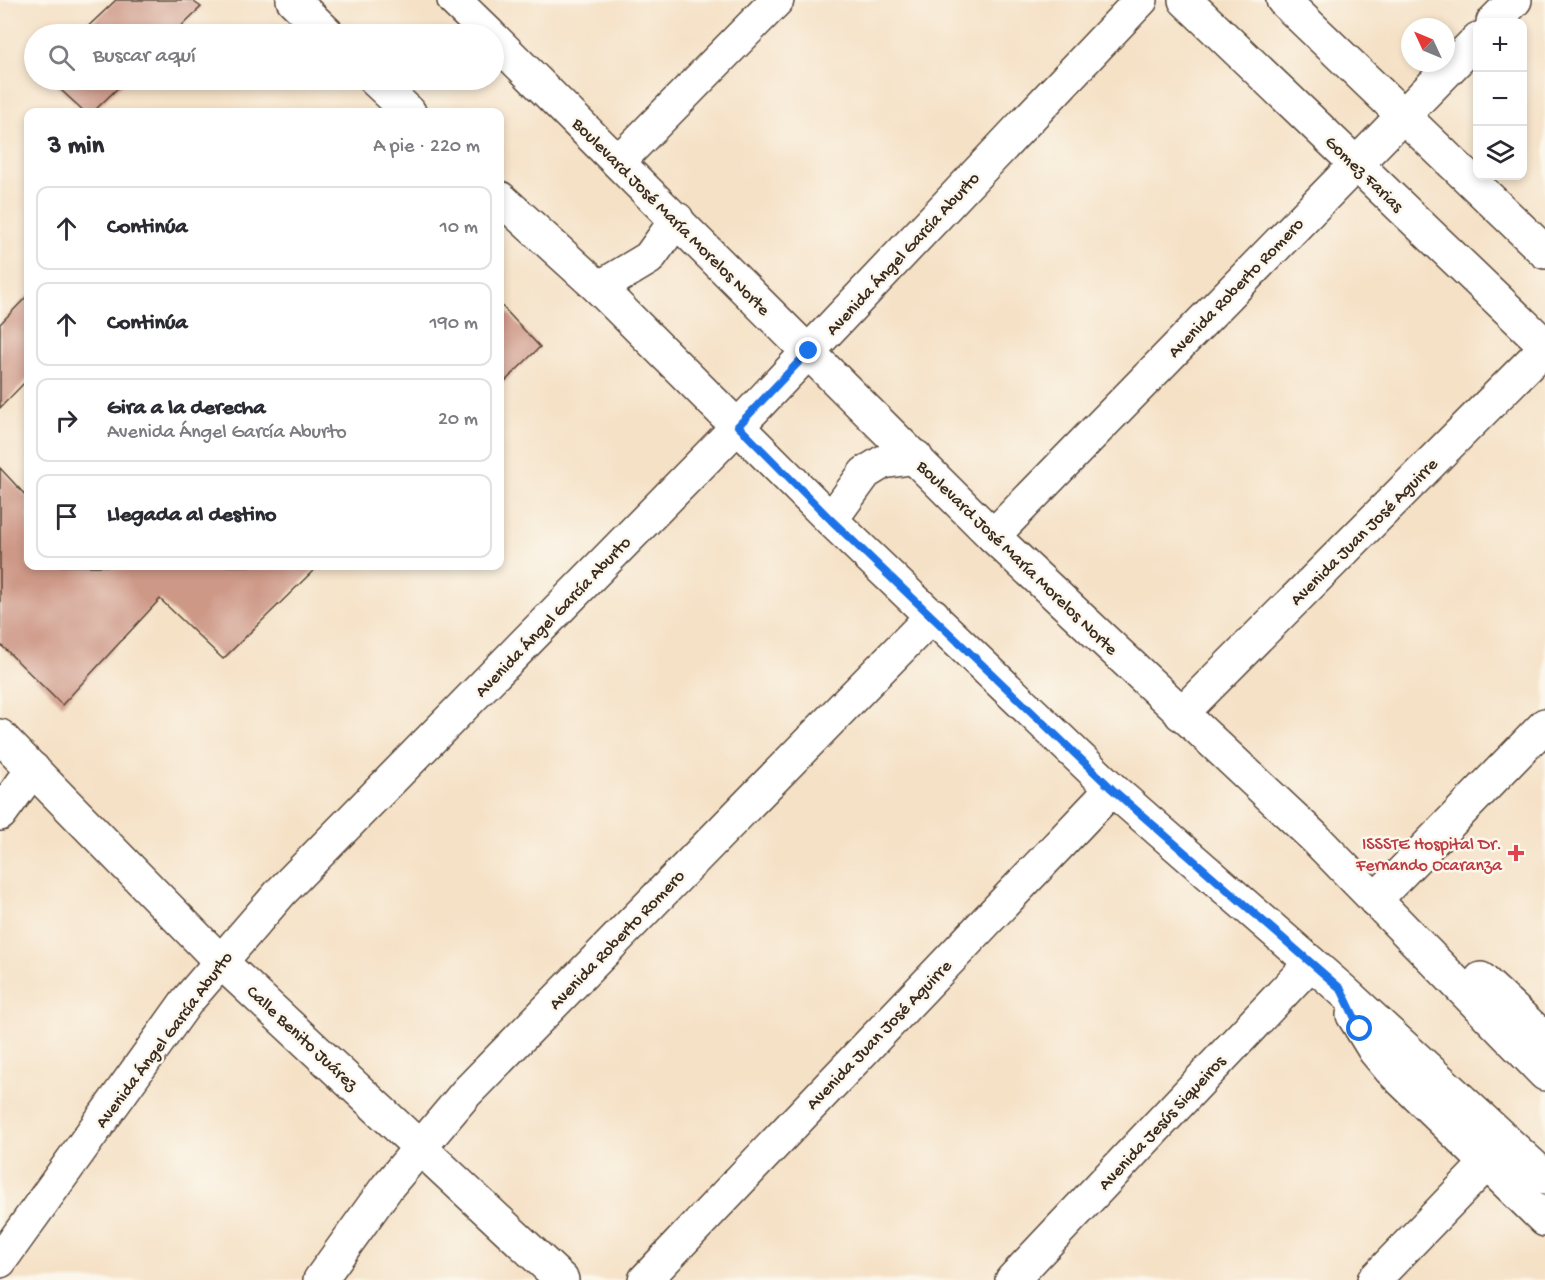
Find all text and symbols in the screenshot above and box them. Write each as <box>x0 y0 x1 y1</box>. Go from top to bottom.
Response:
north arrow <box>1401 18 1455 72</box>
map controls <box>1473 18 1527 180</box>
button: + <box>1473 18 1527 72</box>
search box <box>24 24 504 90</box>
icon: search <box>45 41 78 74</box>
text: Buscar aquí <box>93 44 196 70</box>
button: − <box>1473 72 1527 126</box>
street label: Boulevard José María Morelos Norte <box>566 114 774 322</box>
button: layers <box>1473 126 1527 180</box>
text: 3 min <box>48 132 104 163</box>
street label: Gomez Farias <box>1320 132 1408 218</box>
text: A pie · 220 m <box>373 136 480 159</box>
street label: Avenida Ángel García Aburto <box>822 168 985 341</box>
icon: ahead <box>50 212 83 245</box>
street label: Avenida Roberto Romero <box>1164 214 1309 363</box>
text: Continúa <box>107 215 188 241</box>
text: 10 m <box>440 217 478 240</box>
icon: ahead <box>50 308 83 341</box>
text: Continúa <box>107 311 188 337</box>
text: 190 m <box>430 313 478 336</box>
route end <box>795 337 821 363</box>
text: Gira a la derecha <box>107 396 265 422</box>
icon: right <box>50 404 83 437</box>
text: 20 m <box>438 409 478 432</box>
text: Avenida Ángel García Aburto <box>107 422 347 445</box>
street label: Avenida Juan José Aguirre <box>1287 454 1443 611</box>
street label: Boulevard José María Morelos Norte <box>911 456 1122 661</box>
icon: arrive <box>50 500 83 533</box>
text: Llegada al destino <box>107 503 277 529</box>
street label: Avenida Ángel García Aburto <box>471 532 636 703</box>
place label: ISSSTE Hospital Dr. Fernando Ocaranza <box>1355 835 1503 877</box>
marker: ISSSTE Hospital Dr. Fernando Ocaranza <box>1507 844 1525 862</box>
street label: Avenida Roberto Romero <box>545 866 690 1015</box>
street label: Avenida Ángel García Aburto <box>91 947 238 1133</box>
street label: Avenida Juan José Aguirre <box>803 956 957 1115</box>
street label: Calle Benito Juárez <box>241 982 362 1097</box>
route start <box>1346 1015 1372 1041</box>
street label: Avenida Jesús Siqueiros <box>1095 1051 1232 1196</box>

